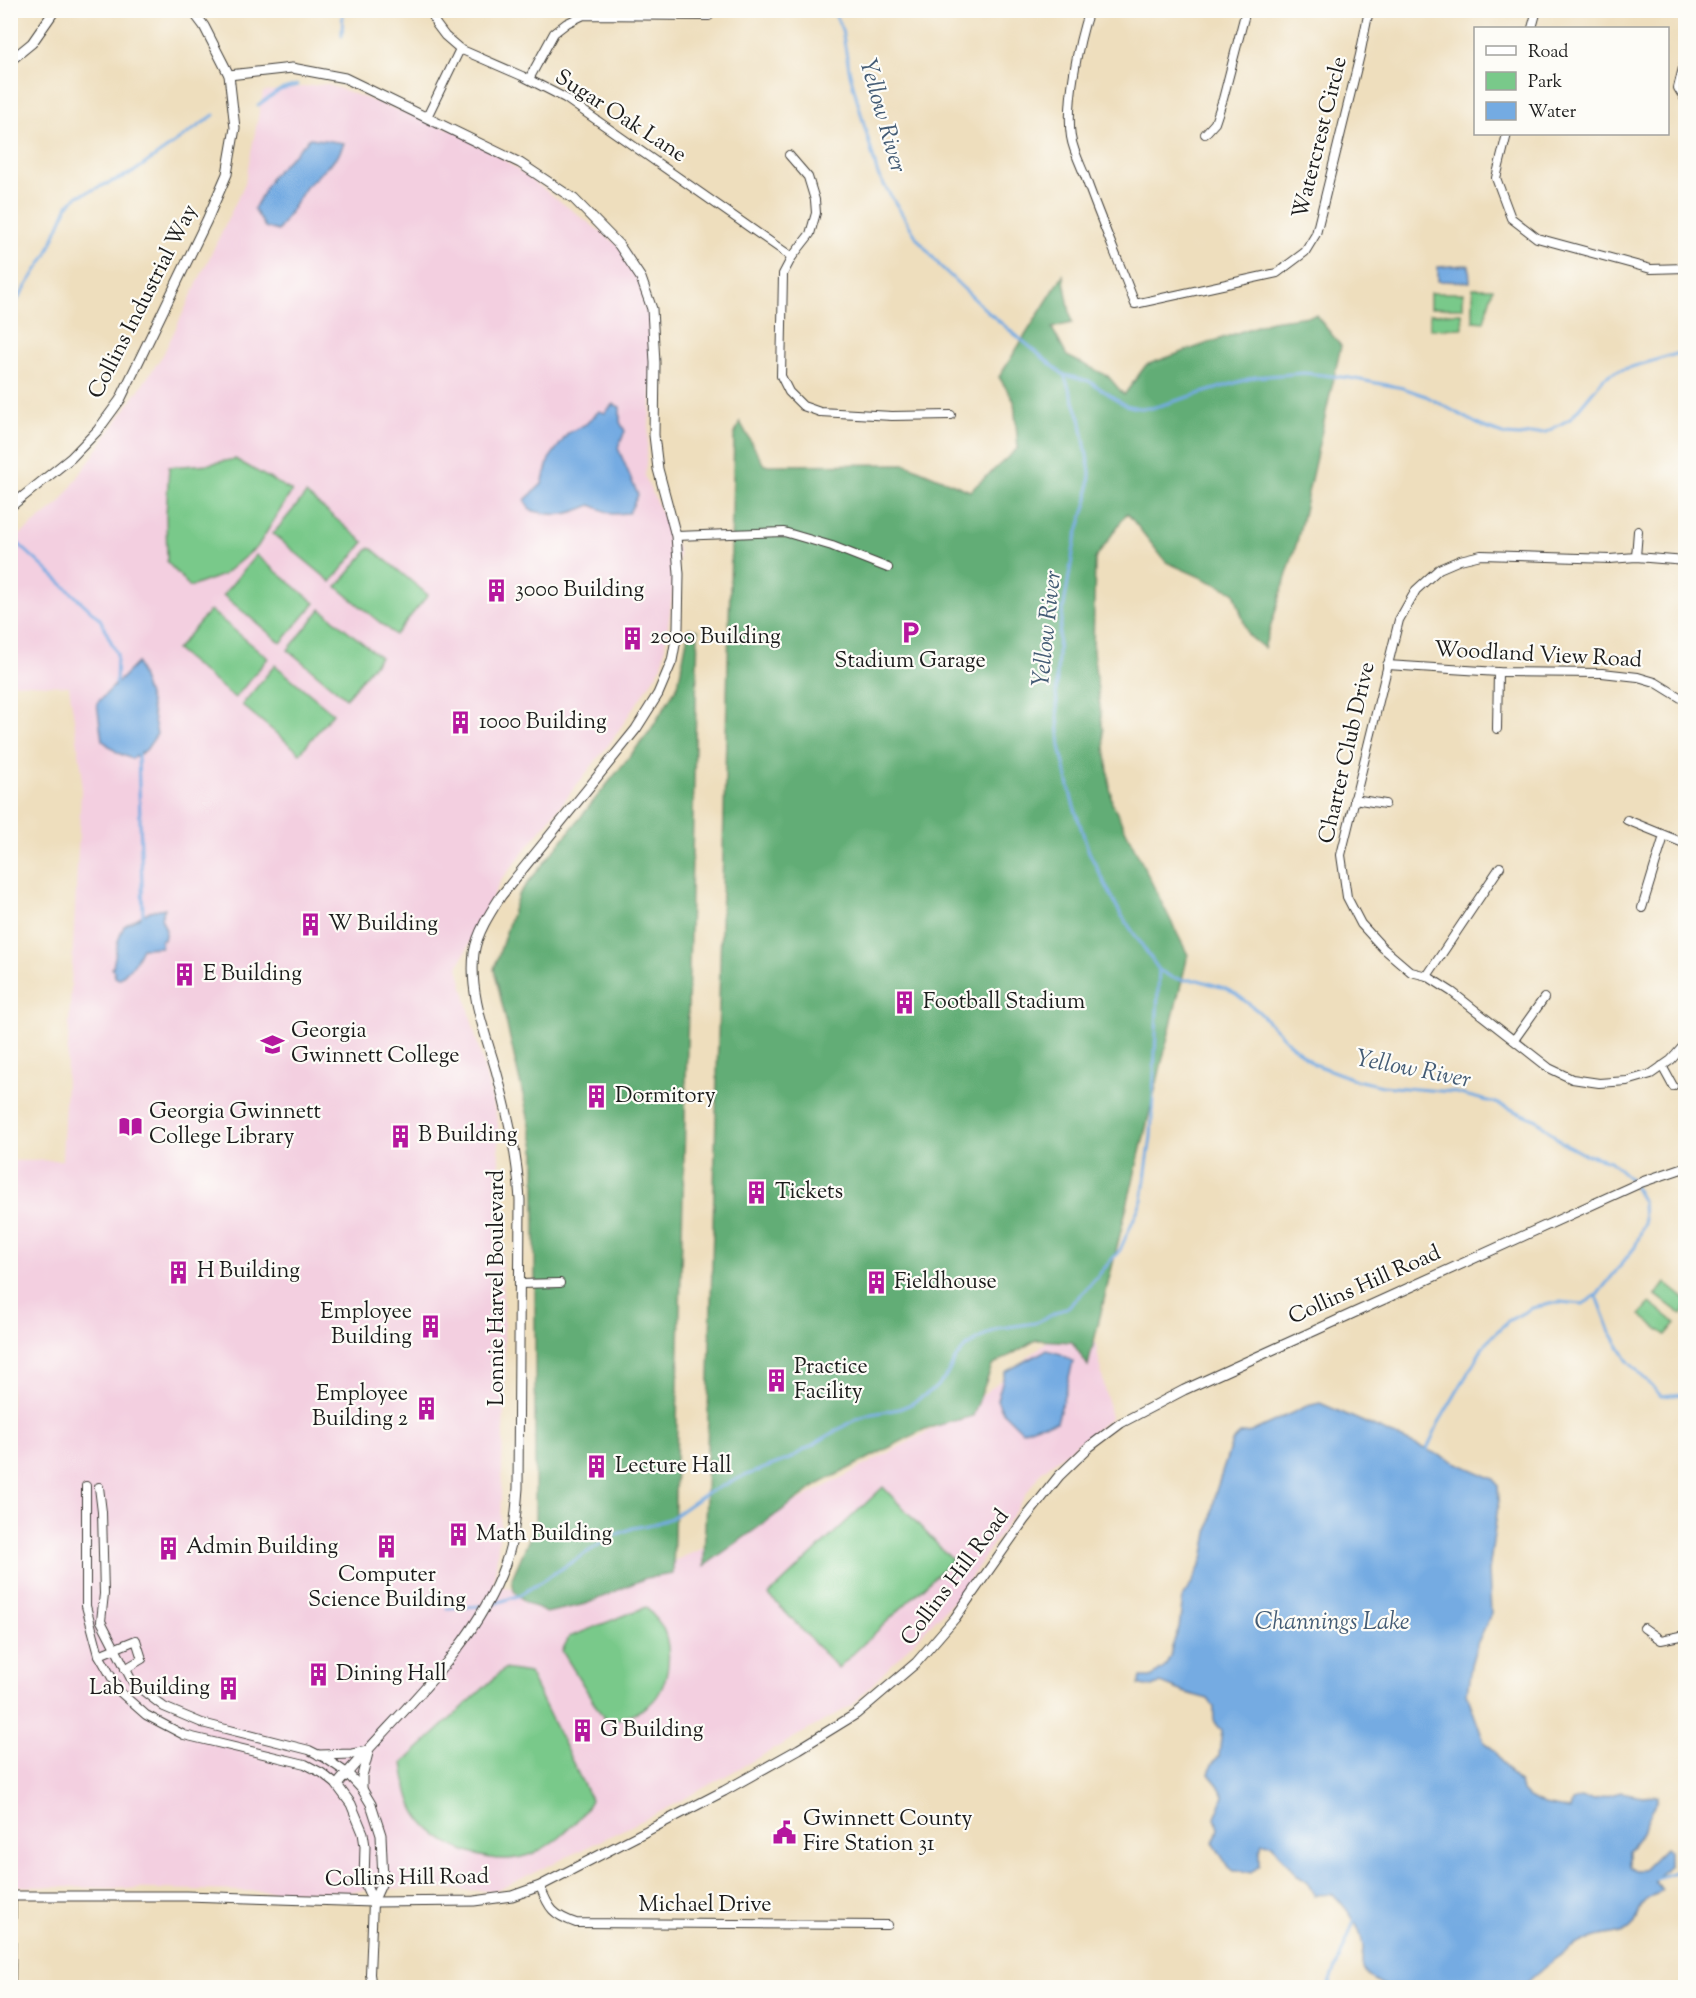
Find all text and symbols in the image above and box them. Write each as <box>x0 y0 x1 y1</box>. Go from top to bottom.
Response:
legend <box>1474 27 1669 135</box>
text: Road <box>1528 40 1568 66</box>
street label: Watercrest Circle <box>1285 53 1357 223</box>
water label: Yellow River <box>850 55 915 177</box>
street label: Sugar Oak Lane <box>548 62 692 172</box>
text: Park <box>1528 70 1563 96</box>
text: Water <box>1528 100 1577 126</box>
street label: Collins Industrial Way <box>81 199 207 405</box>
water label: Yellow River <box>1025 568 1071 689</box>
place label: 3000 Building <box>515 575 644 607</box>
building icon: 3000 Building <box>484 578 510 604</box>
parking icon: Stadium Garage <box>897 620 923 646</box>
place label: 2000 Building <box>650 622 781 654</box>
building icon: 2000 Building <box>619 625 645 651</box>
street label: Woodland View Road <box>1433 635 1643 677</box>
place label: Stadium Garage <box>834 646 986 678</box>
street label: Charter Club Drive <box>1312 659 1384 847</box>
place label: 1000 Building <box>479 707 607 739</box>
building icon: 1000 Building <box>448 710 474 736</box>
place label: W Building <box>328 909 438 941</box>
building icon: W Building <box>297 912 323 938</box>
place label: E Building <box>203 959 302 991</box>
building icon: E Building <box>172 962 198 988</box>
place label: Football Stadium <box>923 987 1085 1019</box>
building icon: Football Stadium <box>892 990 918 1016</box>
place label: Georgia Gwinnett College <box>291 1016 460 1073</box>
school or university icon: Georgia Gwinnett College <box>260 1032 286 1058</box>
water label: Yellow River <box>1352 1042 1474 1098</box>
place label: Dormitory <box>615 1081 716 1113</box>
building icon: Dormitory <box>584 1084 610 1110</box>
place label: Georgia Gwinnett College Library <box>149 1097 321 1154</box>
library icon: Georgia Gwinnett College Library <box>118 1113 144 1139</box>
place label: B Building <box>418 1120 518 1152</box>
building icon: B Building <box>387 1123 413 1149</box>
street label: Lonnie Harvel Boulevard <box>482 1170 514 1406</box>
place label: Tickets <box>775 1177 843 1209</box>
building icon: Tickets <box>744 1180 770 1206</box>
street label: Collins Hill Road <box>1284 1238 1446 1334</box>
place label: H Building <box>197 1256 300 1288</box>
building icon: H Building <box>166 1259 192 1285</box>
place label: Fieldhouse <box>894 1267 997 1299</box>
building icon: Fieldhouse <box>863 1270 889 1296</box>
place label: Employee Building <box>320 1297 412 1354</box>
building icon: Employee Building <box>417 1313 443 1339</box>
place label: Practice Facility <box>794 1352 868 1409</box>
building icon: Practice Facility <box>763 1368 789 1394</box>
place label: Employee Building 2 <box>312 1379 408 1436</box>
building icon: Employee Building 2 <box>413 1395 439 1421</box>
place label: Lecture Hall <box>615 1451 732 1483</box>
building icon: Lecture Hall <box>584 1454 610 1480</box>
street label: Collins Hill Road <box>894 1503 1018 1653</box>
place label: Math Building <box>476 1519 612 1551</box>
building icon: Math Building <box>445 1522 471 1548</box>
place label: Admin Building <box>186 1532 339 1564</box>
building icon: Computer Science Building <box>374 1534 400 1560</box>
building icon: Admin Building <box>155 1535 181 1561</box>
place label: Computer Science Building <box>308 1560 466 1617</box>
water label: Channings Lake <box>1255 1606 1409 1640</box>
place label: Dining Hall <box>336 1659 447 1691</box>
building icon: Dining Hall <box>305 1662 331 1688</box>
place label: Lab Building <box>89 1673 210 1705</box>
building icon: Lab Building <box>215 1676 241 1702</box>
place label: G Building <box>600 1715 704 1747</box>
building icon: G Building <box>569 1718 595 1744</box>
place label: Gwinnett County Fire Station 31 <box>803 1804 972 1861</box>
public building icon: Gwinnett County Fire Station 31 <box>772 1820 798 1846</box>
street label: Collins Hill Road <box>325 1862 489 1896</box>
street label: Michael Drive <box>639 1890 771 1922</box>

